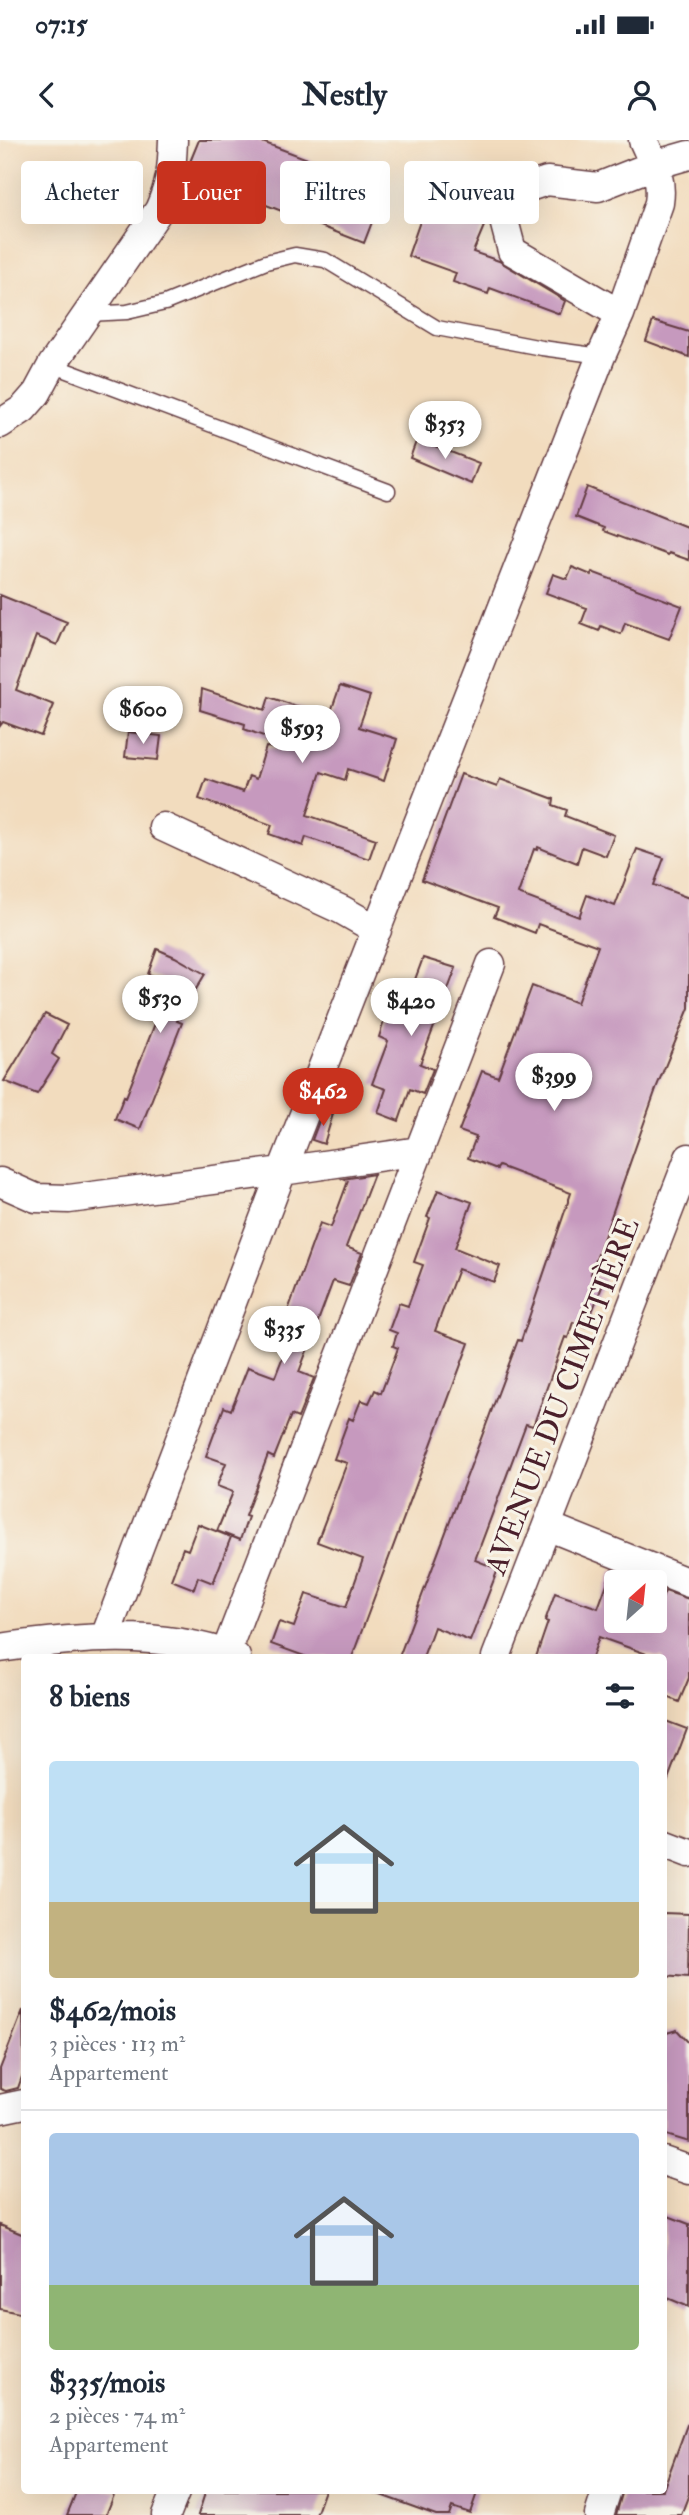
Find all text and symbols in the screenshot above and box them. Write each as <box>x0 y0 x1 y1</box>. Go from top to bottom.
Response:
text: 07:15 <box>35 9 87 41</box>
text: Nestly <box>302 75 387 115</box>
icon: back <box>28 76 66 114</box>
icon: person <box>623 76 661 114</box>
chip: Acheter <box>21 161 143 224</box>
chip: Louer <box>157 161 266 224</box>
chip: Filtres <box>280 161 390 224</box>
chip: Nouveau <box>404 161 539 224</box>
pin: $353 <box>404 402 486 461</box>
text: $353 <box>425 409 465 438</box>
pin: $600 <box>102 686 184 746</box>
text: $600 <box>119 694 167 723</box>
pin: $593 <box>261 706 343 765</box>
text: $593 <box>280 713 324 742</box>
pin: $530 <box>119 976 201 1035</box>
pin: $420 <box>370 978 452 1038</box>
text: $530 <box>138 983 182 1012</box>
text: $420 <box>387 986 435 1015</box>
pin: $399 <box>513 1054 595 1113</box>
text: $399 <box>531 1061 577 1090</box>
pin: $462 <box>282 1068 364 1128</box>
text: $462 <box>299 1076 347 1105</box>
street label: AVENUE DU CIMETIÈRE <box>477 1212 648 1581</box>
pin: $335 <box>243 1306 325 1366</box>
text: $335 <box>264 1314 304 1343</box>
north arrow <box>604 1570 667 1633</box>
map controls <box>604 1570 667 1633</box>
icon: filters <box>601 1677 639 1715</box>
text: 8 biens <box>49 1678 130 1715</box>
icon: home <box>281 1806 407 1932</box>
text: $462/mois <box>49 1992 176 2029</box>
text: 3 pièces · 113 m² <box>49 2029 185 2058</box>
text: Appartement <box>49 2058 169 2087</box>
icon: home <box>281 2178 407 2304</box>
text: $335/mois <box>49 2364 165 2401</box>
text: 2 pièces · 74 m² <box>49 2401 185 2430</box>
text: Appartement <box>49 2430 169 2459</box>

